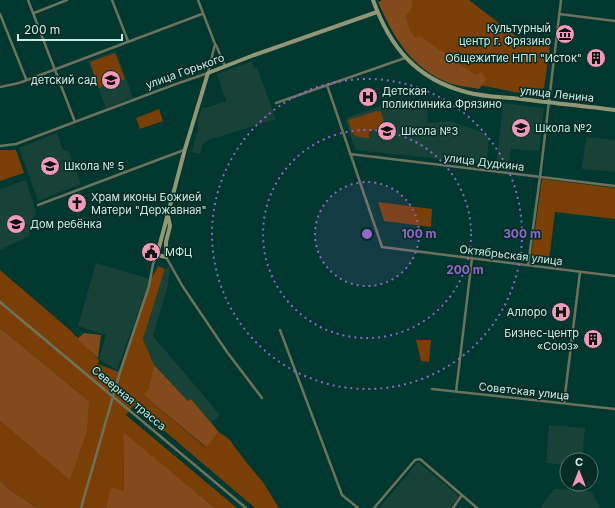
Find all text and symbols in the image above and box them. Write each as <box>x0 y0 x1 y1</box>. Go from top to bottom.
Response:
scale bar <box>18 16 122 42</box>
place label: Культурный центр г. Фрязино <box>459 21 551 48</box>
text: 200 m <box>24 22 60 37</box>
museum icon: Культурный центр г. Фрязино <box>554 23 576 45</box>
building icon: Общежитие НПП "Исток" <box>585 47 607 69</box>
street label: улица Горького <box>144 50 227 92</box>
place label: Общежитие НПП "Исток" <box>445 51 582 65</box>
school or university icon: детский сад <box>100 69 122 91</box>
place label: детский сад <box>31 73 97 87</box>
street label: улица Ленина <box>519 83 595 105</box>
place label: Детская поликлиника Фрязино <box>382 84 502 111</box>
hospital icon: Детская поликлиника Фрязино <box>357 86 379 108</box>
school or university icon: Школа №2 <box>510 117 532 139</box>
school or university icon: Школа №3 <box>376 120 398 142</box>
place label: Школа №2 <box>535 121 592 135</box>
place label: Школа №3 <box>401 124 458 138</box>
street label: улица Дудкина <box>443 150 525 174</box>
school or university icon: Школа № 5 <box>39 155 61 177</box>
place label: Школа № 5 <box>64 159 125 173</box>
place label: Храм иконы Божией Матери "Державная" <box>91 190 207 217</box>
church icon: Храм иконы Божией Матери "Державная" <box>66 192 88 214</box>
school or university icon: Дом ребёнка <box>5 213 27 235</box>
place label: Дом ребёнка <box>30 217 102 231</box>
text: 100 m <box>401 226 437 241</box>
text: 300 m <box>503 226 541 241</box>
centre of rings <box>360 227 374 241</box>
public building icon: МФЦ <box>140 241 162 263</box>
street label: Октябрьская улица <box>459 242 563 268</box>
place label: МФЦ <box>165 245 192 259</box>
text: 200 m <box>446 262 484 277</box>
hospital icon: Аллоро <box>550 301 572 323</box>
place label: Аллоро <box>507 305 547 319</box>
place label: Бизнес-центр «Союз» <box>504 326 579 353</box>
building icon: Бизнес-центр «Союз» <box>582 328 604 350</box>
street label: Северная трасса <box>89 363 169 433</box>
street label: Советская улица <box>478 379 570 403</box>
north arrow <box>559 452 599 492</box>
text: С <box>575 455 583 469</box>

